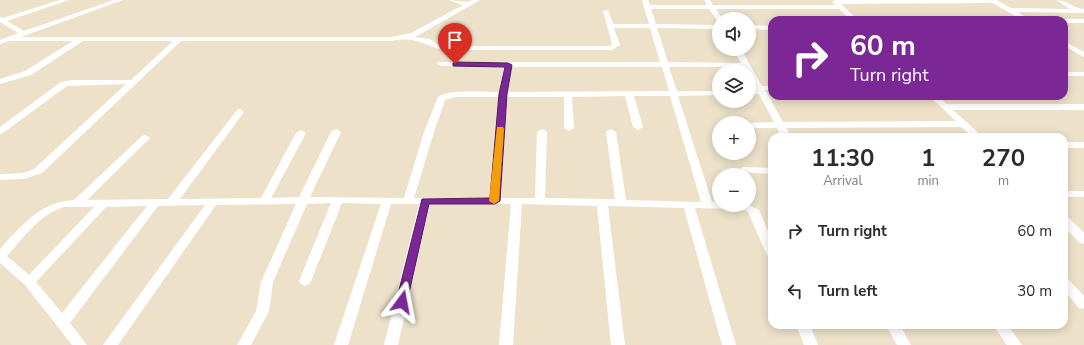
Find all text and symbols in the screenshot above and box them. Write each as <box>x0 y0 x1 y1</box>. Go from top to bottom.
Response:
map controls <box>712 12 756 212</box>
button: sound <box>712 12 756 56</box>
pin <box>438 23 472 64</box>
text: 60 m <box>850 27 916 65</box>
icon: arrive <box>444 29 466 51</box>
icon: right <box>784 32 836 84</box>
text: Turn right <box>850 63 929 87</box>
button: layers <box>712 64 756 108</box>
button: + <box>712 116 756 160</box>
text: 11:30 <box>811 142 874 174</box>
text: 1 <box>921 142 935 174</box>
text: 270 <box>982 142 1025 174</box>
button: − <box>712 168 756 212</box>
text: Arrival <box>823 172 862 190</box>
text: min <box>917 172 939 190</box>
text: m <box>998 172 1009 190</box>
icon: right <box>784 220 806 242</box>
text: Turn right <box>818 221 887 241</box>
text: 60 m <box>1017 221 1052 241</box>
icon: left <box>784 280 806 302</box>
position arrow <box>381 281 423 323</box>
text: Turn left <box>818 281 877 301</box>
text: 30 m <box>1017 281 1052 301</box>

